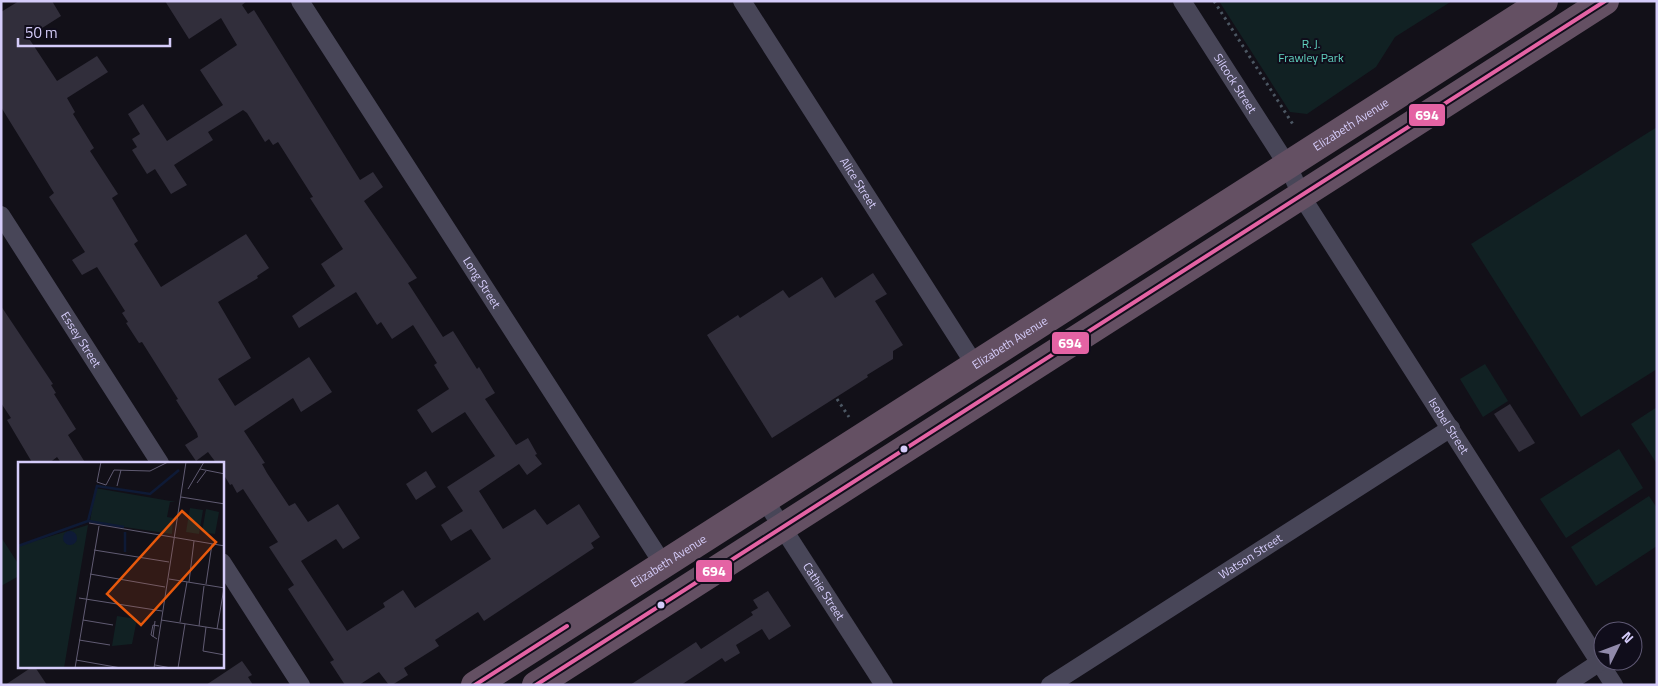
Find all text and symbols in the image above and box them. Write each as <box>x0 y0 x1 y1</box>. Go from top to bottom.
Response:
scale bar <box>18 15 170 47</box>
text: 50 m <box>25 21 58 44</box>
park label: R. J. Frawley Park <box>1278 34 1344 67</box>
street label: Silcock Street <box>1209 49 1262 118</box>
street label: Elizabeth Avenue <box>1309 93 1392 155</box>
line badge: 694 <box>1408 103 1446 127</box>
text: 694 <box>1415 104 1439 125</box>
street label: Alice Street <box>835 153 883 213</box>
street label: Long Street <box>458 253 506 313</box>
street label: Essey Street <box>56 308 107 372</box>
street label: Elizabeth Avenue <box>968 311 1051 374</box>
line badge: 694 <box>1051 331 1090 355</box>
text: 694 <box>1058 332 1082 353</box>
street label: Isobel Street <box>1424 394 1474 458</box>
unlabelled marker <box>899 444 909 454</box>
inset map <box>18 462 224 668</box>
street label: Watson Street <box>1214 528 1286 584</box>
street label: Elizabeth Avenue <box>627 529 710 592</box>
street label: Cathie Street <box>798 558 850 625</box>
line badge: 694 <box>695 559 733 583</box>
text: 694 <box>702 560 726 581</box>
unlabelled marker <box>656 600 666 610</box>
north arrow <box>1593 621 1643 671</box>
text: N <box>1617 626 1639 648</box>

